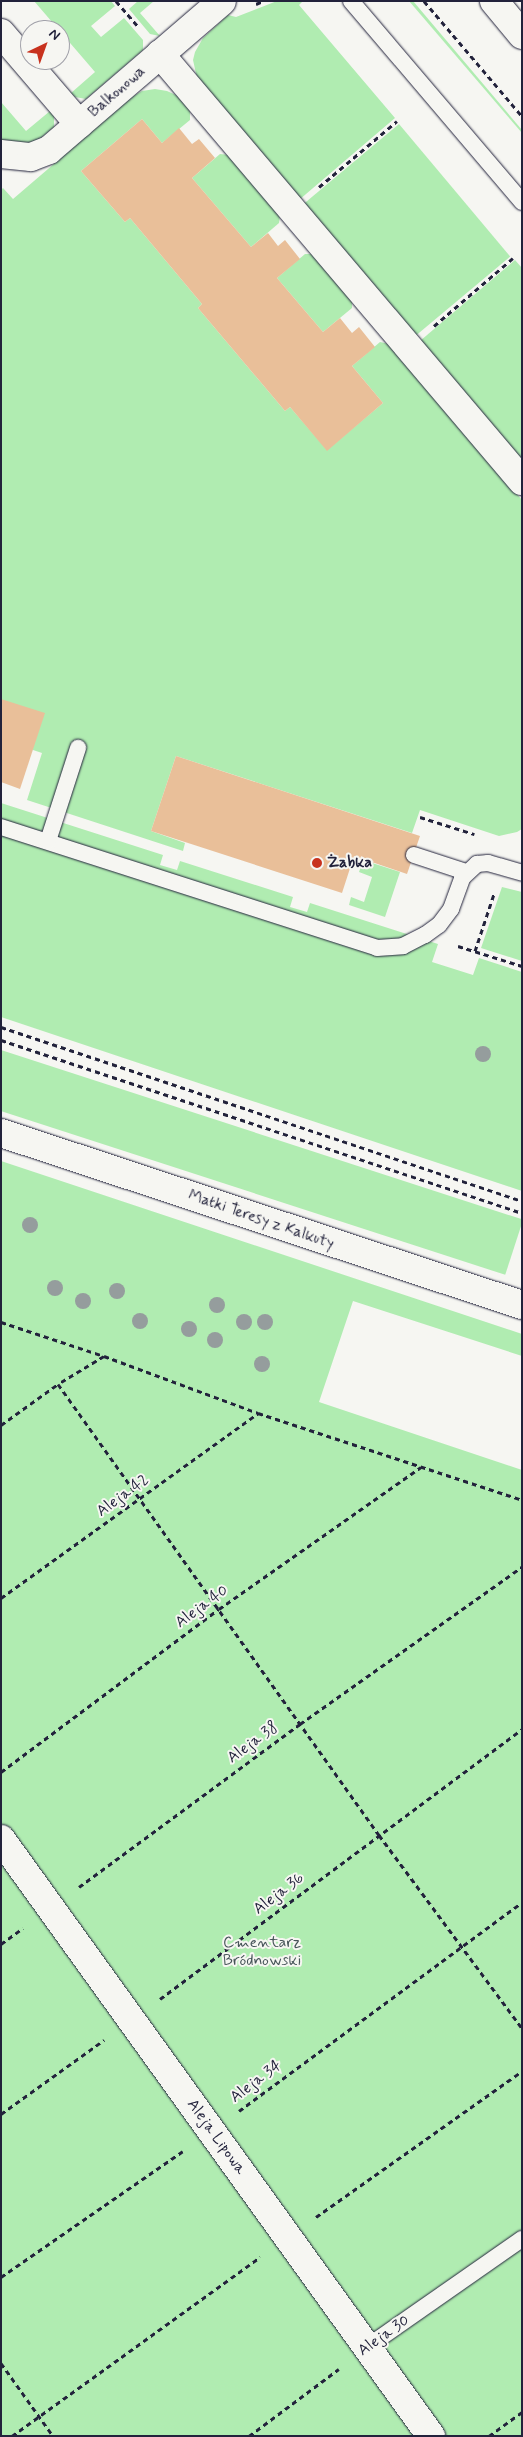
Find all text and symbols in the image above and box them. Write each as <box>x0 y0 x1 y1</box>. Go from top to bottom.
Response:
north arrow <box>20 20 70 70</box>
text: N <box>45 25 64 44</box>
street label: Balkonowa <box>85 62 149 122</box>
place label: Żabka <box>327 853 372 873</box>
marker: Żabka <box>311 857 323 869</box>
street label: Matki Teresy z Kalkuty <box>184 1185 338 1255</box>
street label: Aleja 42 <box>93 1471 153 1521</box>
street label: Aleja 40 <box>172 1581 232 1633</box>
street label: Aleja 38 <box>224 1718 282 1768</box>
street label: Aleja 36 <box>250 1869 308 1919</box>
park label: Cmentarz Bródnowski <box>223 1933 301 1971</box>
street label: Aleja 34 <box>227 2057 285 2107</box>
street label: Aleja Lipowa <box>181 2094 251 2180</box>
street label: Aleja 30 <box>354 2311 414 2361</box>

